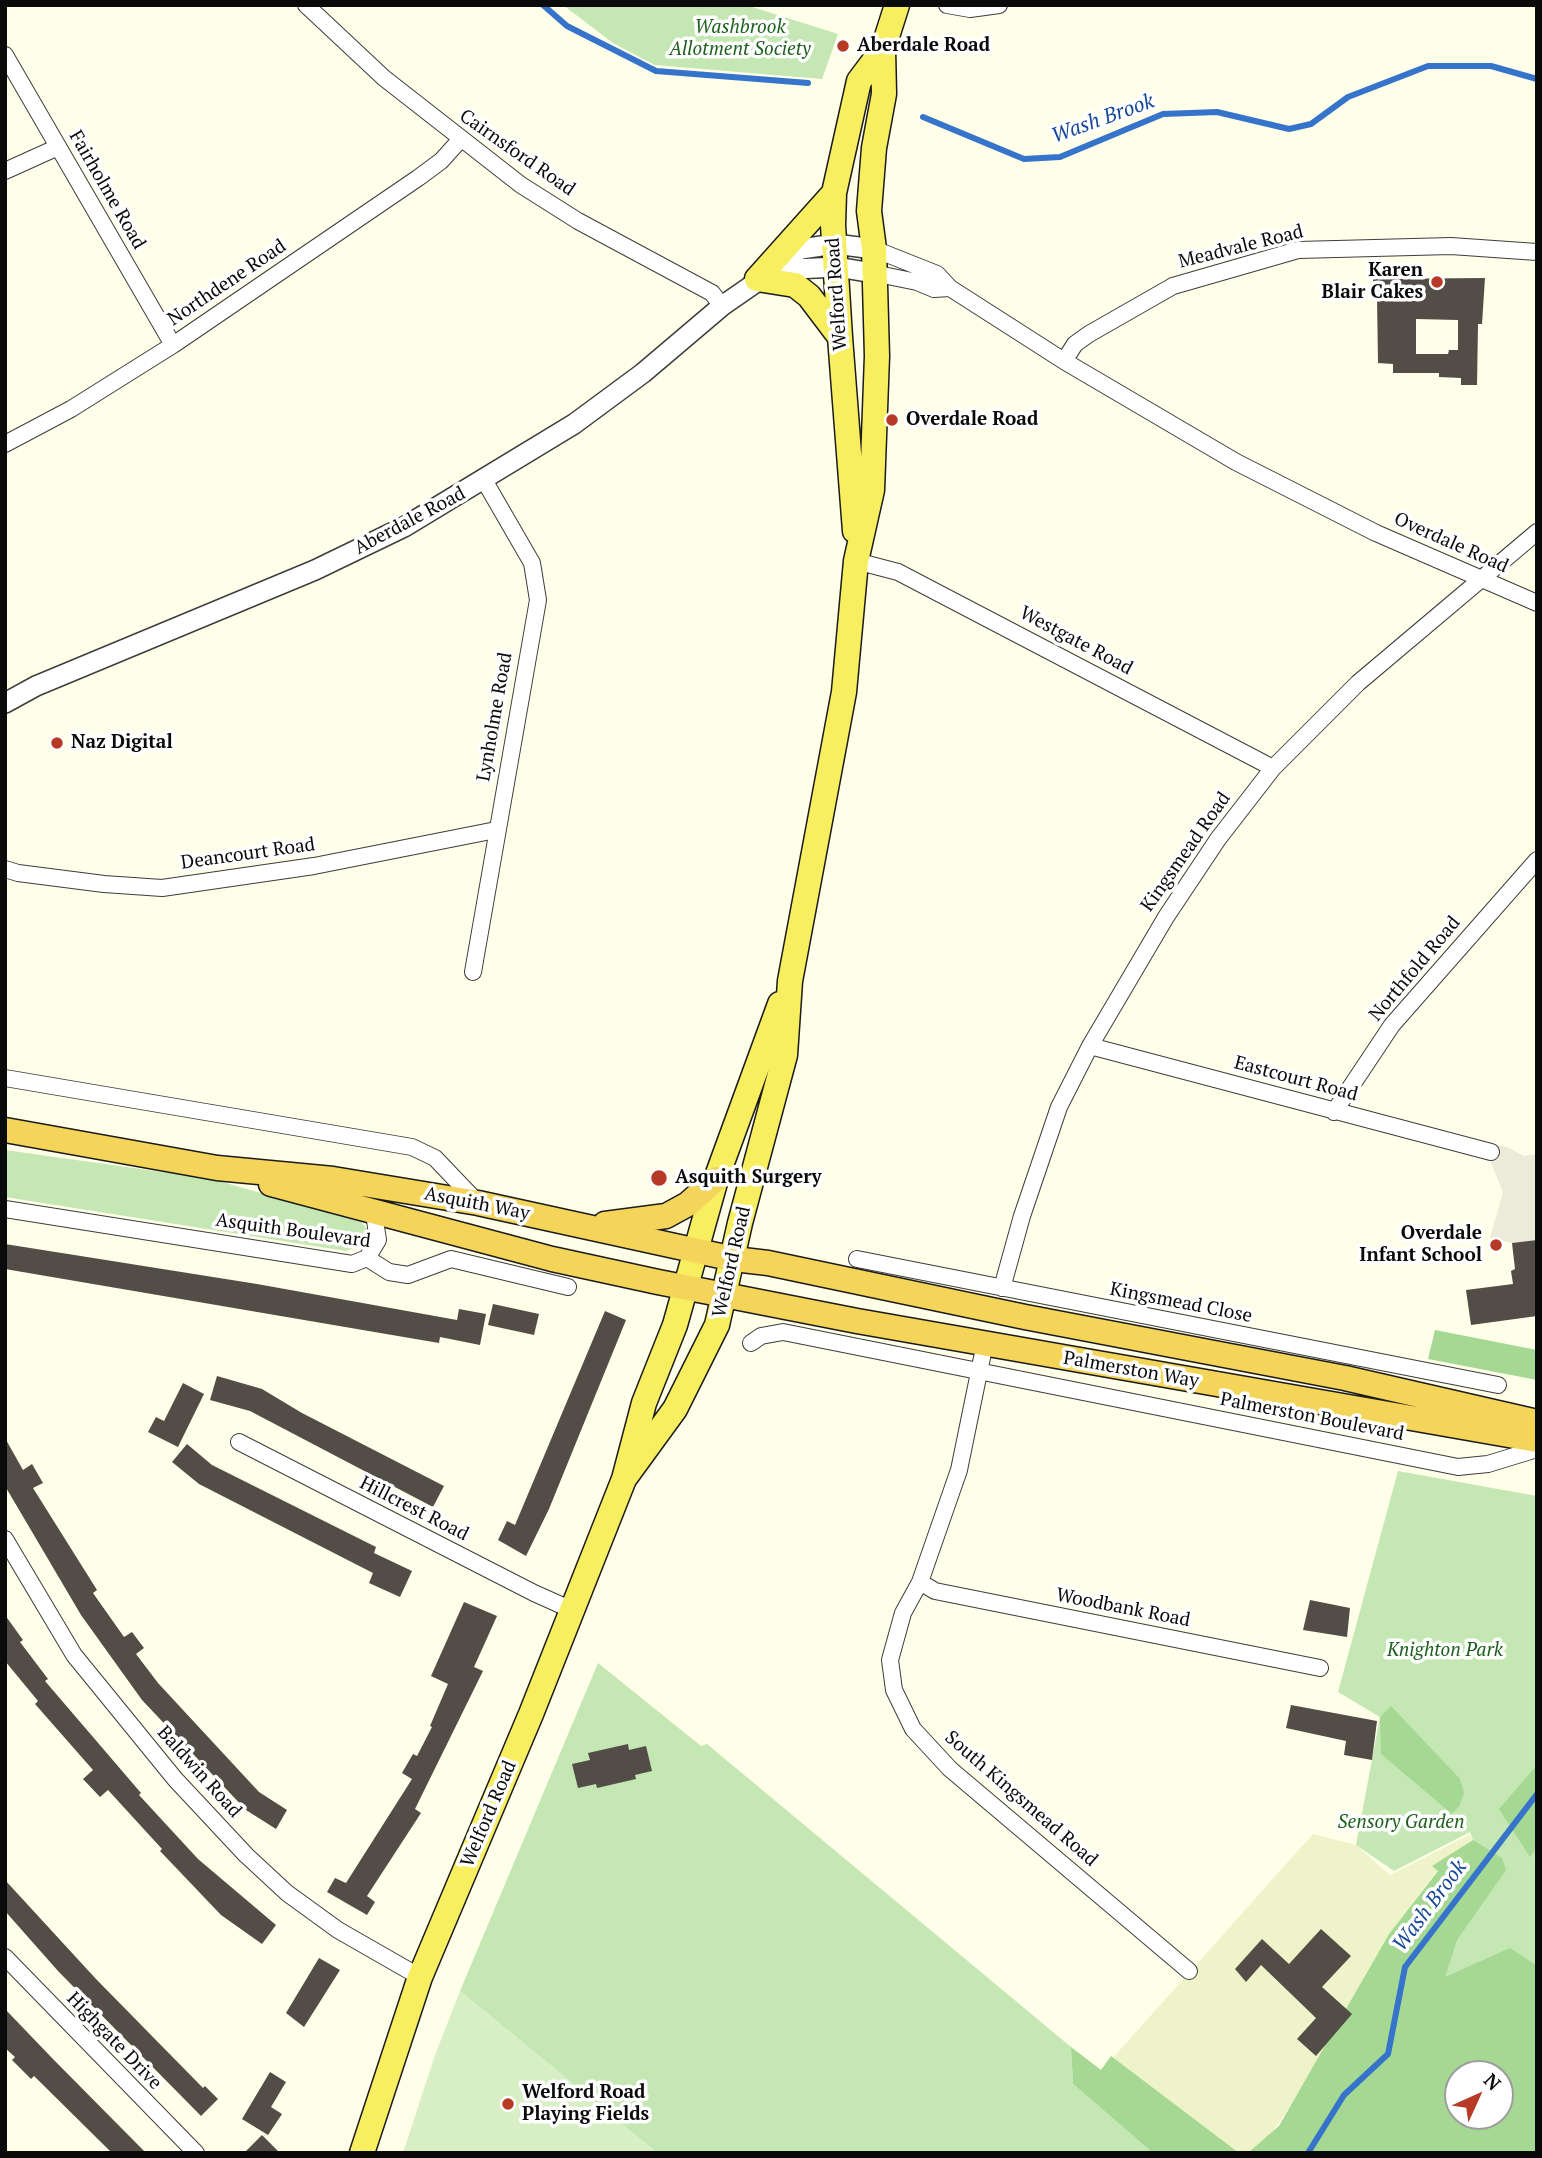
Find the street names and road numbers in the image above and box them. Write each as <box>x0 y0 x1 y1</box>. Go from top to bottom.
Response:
street label: Cairnsford Road <box>455 105 579 201</box>
street label: Fairholme Road <box>64 127 150 253</box>
street label: Meadvale Road <box>1176 220 1306 274</box>
street label: Northdene Road <box>163 235 291 331</box>
street label: Welford Road <box>822 237 852 351</box>
street label: Aberdale Road <box>351 482 469 560</box>
street label: Overdale Road <box>1390 508 1512 578</box>
street label: Westgate Road <box>1016 602 1136 680</box>
street label: Lynholme Road <box>472 651 518 783</box>
street label: Kingsmead Road <box>1136 788 1236 916</box>
street label: Deancourt Road <box>179 833 317 875</box>
street label: Northfold Road <box>1365 912 1465 1026</box>
street label: Eastcourt Road <box>1232 1052 1360 1106</box>
street label: Asquith Way <box>422 1183 532 1225</box>
street label: Welford Road <box>708 1204 756 1320</box>
street label: Asquith Boulevard <box>214 1209 372 1253</box>
street label: Kingsmead Close <box>1108 1278 1254 1328</box>
street label: Palmerston Way <box>1061 1347 1201 1393</box>
street label: Palmerston Boulevard <box>1218 1388 1406 1446</box>
street label: Hillcrest Road <box>356 1472 472 1546</box>
street label: Woodbank Road <box>1054 1584 1192 1632</box>
street label: Baldwin Road <box>152 1721 246 1823</box>
street label: South Kingsmead Road <box>940 1726 1102 1872</box>
street label: Welford Road <box>456 1757 522 1871</box>
street label: Highgate Drive <box>62 1987 166 2095</box>

